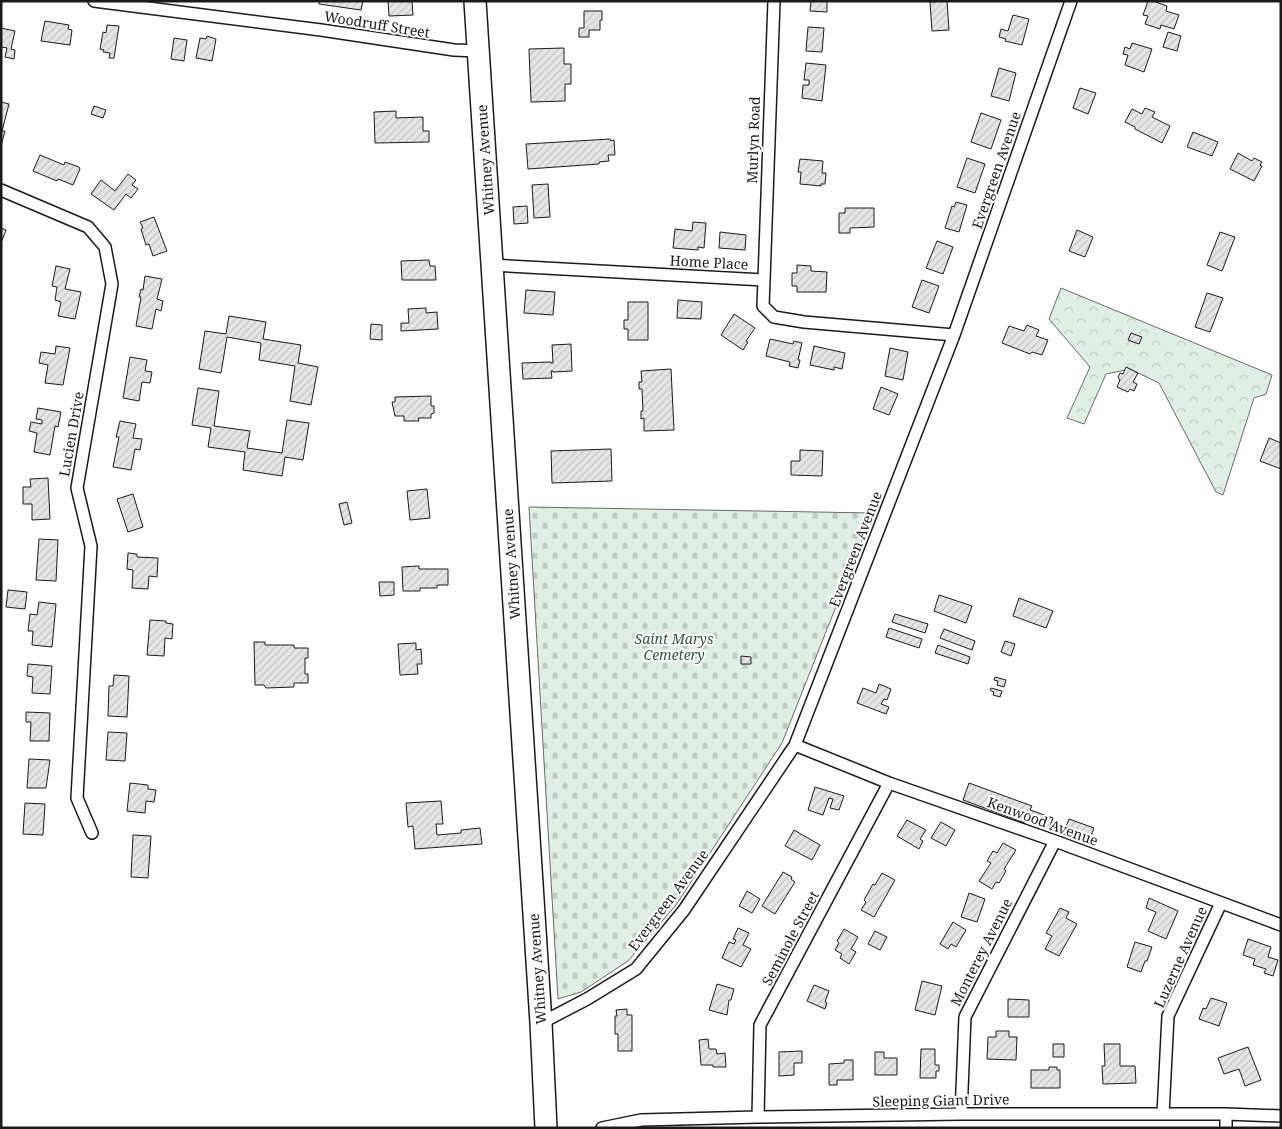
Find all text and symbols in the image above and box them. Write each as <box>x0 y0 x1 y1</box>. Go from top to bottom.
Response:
street label: Woodruff Street <box>323 6 431 42</box>
street label: Murlyn Road <box>742 96 764 184</box>
street label: Whitney Avenue <box>472 104 498 216</box>
street label: Evergreen Avenue <box>967 109 1025 231</box>
street label: Home Place <box>669 250 749 274</box>
street label: Lucien Drive <box>54 390 88 478</box>
street label: Evergreen Avenue <box>824 488 886 610</box>
street label: Whitney Avenue <box>498 508 524 620</box>
park label: Saint Marys Cemetery <box>635 629 714 664</box>
street label: Kenwood Avenue <box>985 792 1101 850</box>
street label: Evergreen Avenue <box>623 845 713 955</box>
street label: Seminole Street <box>757 887 823 989</box>
street label: Monterey Avenue <box>946 895 1016 1009</box>
street label: Luzerne Avenue <box>1149 903 1211 1011</box>
street label: Whitney Avenue <box>524 913 550 1025</box>
street label: Sleeping Giant Drive <box>872 1089 1010 1111</box>

